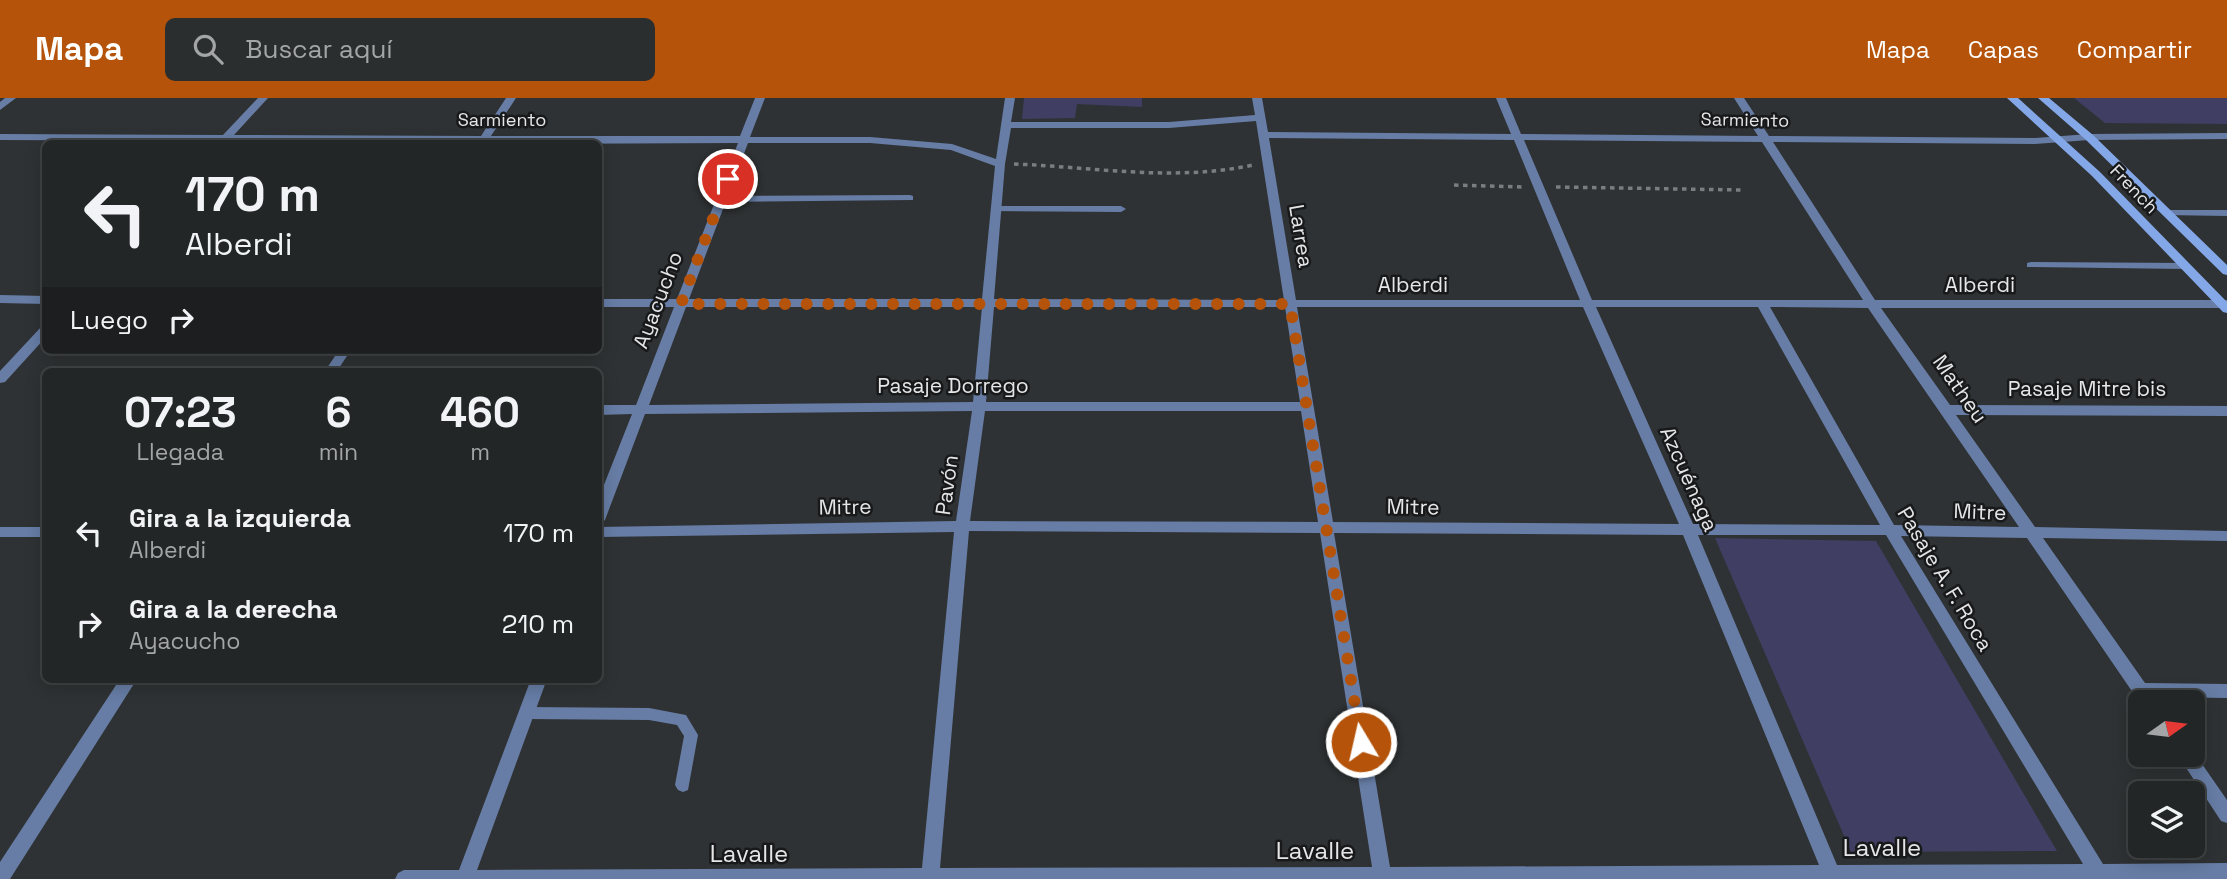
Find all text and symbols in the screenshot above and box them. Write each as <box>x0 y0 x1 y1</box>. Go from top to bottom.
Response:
search box <box>165 18 655 81</box>
text: Mapa <box>35 28 123 70</box>
icon: search <box>189 30 227 68</box>
text: Buscar aquí <box>245 32 393 66</box>
text: Mapa <box>1866 34 1930 65</box>
text: Capas <box>1968 34 2039 65</box>
text: Compartir <box>2077 34 2192 65</box>
street label: Sarmiento <box>1701 107 1789 132</box>
street label: Sarmiento <box>458 108 546 131</box>
pin <box>698 149 758 209</box>
street label: French <box>2105 159 2163 218</box>
icon: arrive <box>709 160 747 198</box>
text: 170 m <box>185 163 320 225</box>
icon: left <box>70 168 161 259</box>
street label: Larrea <box>1283 202 1320 269</box>
text: Alberdi <box>185 224 293 264</box>
street label: Ayacucho <box>627 248 688 352</box>
street label: Alberdi <box>1378 271 1448 298</box>
street label: Alberdi <box>1945 271 2015 298</box>
icon: right <box>162 301 200 339</box>
text: Luego <box>70 303 148 337</box>
street label: Matheu <box>1927 349 1994 428</box>
street label: Pasaje Dorrego <box>877 372 1029 399</box>
street label: Pasaje Mitre bis <box>2008 375 2166 402</box>
text: 07:23 <box>124 386 237 439</box>
text: 6 <box>325 386 351 439</box>
text: 460 <box>440 386 520 439</box>
street label: Azcuénaga <box>1654 422 1725 535</box>
text: Llegada <box>137 437 224 467</box>
text: min <box>319 437 358 467</box>
text: m <box>470 437 490 467</box>
street label: Pavón <box>929 453 964 517</box>
street label: Mitre <box>818 493 872 520</box>
street label: Mitre <box>1386 493 1440 520</box>
street label: Mitre <box>1953 497 2007 526</box>
text: Gira a la izquierda <box>129 501 351 535</box>
street label: Pasaje A. F. Roca <box>1892 501 1999 656</box>
icon: left <box>70 514 108 552</box>
text: 170 m <box>503 516 574 550</box>
text: Alberdi <box>129 535 206 565</box>
text: Gira a la derecha <box>129 592 338 626</box>
icon: right <box>70 605 108 643</box>
text: 210 m <box>502 607 574 641</box>
text: Ayacucho <box>129 626 240 656</box>
north arrow <box>2128 690 2205 766</box>
map controls <box>2128 690 2205 858</box>
position arrow <box>1324 705 1398 779</box>
button: layers <box>2128 781 2205 858</box>
street label: Lavalle <box>1843 832 1921 863</box>
street label: Lavalle <box>1276 835 1354 866</box>
street label: Lavalle <box>710 838 788 869</box>

